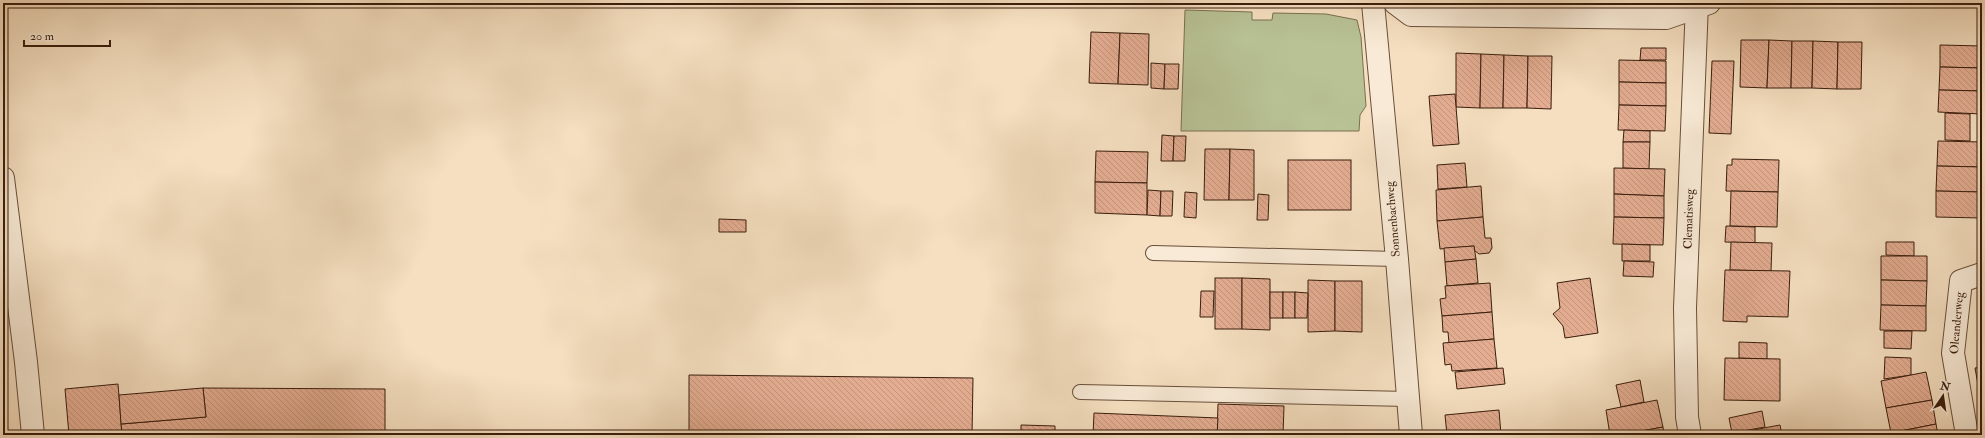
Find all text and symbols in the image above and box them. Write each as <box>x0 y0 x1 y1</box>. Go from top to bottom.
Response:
scale bar <box>24 22 110 48</box>
text: 20 m <box>30 29 55 44</box>
street label: Sonnenbachweg <box>1382 179 1404 258</box>
street label: Clematisweg <box>1680 187 1698 250</box>
street label: Oleanderweg <box>1947 290 1967 355</box>
north arrow <box>1923 376 1963 416</box>
text: N <box>1938 379 1953 394</box>

